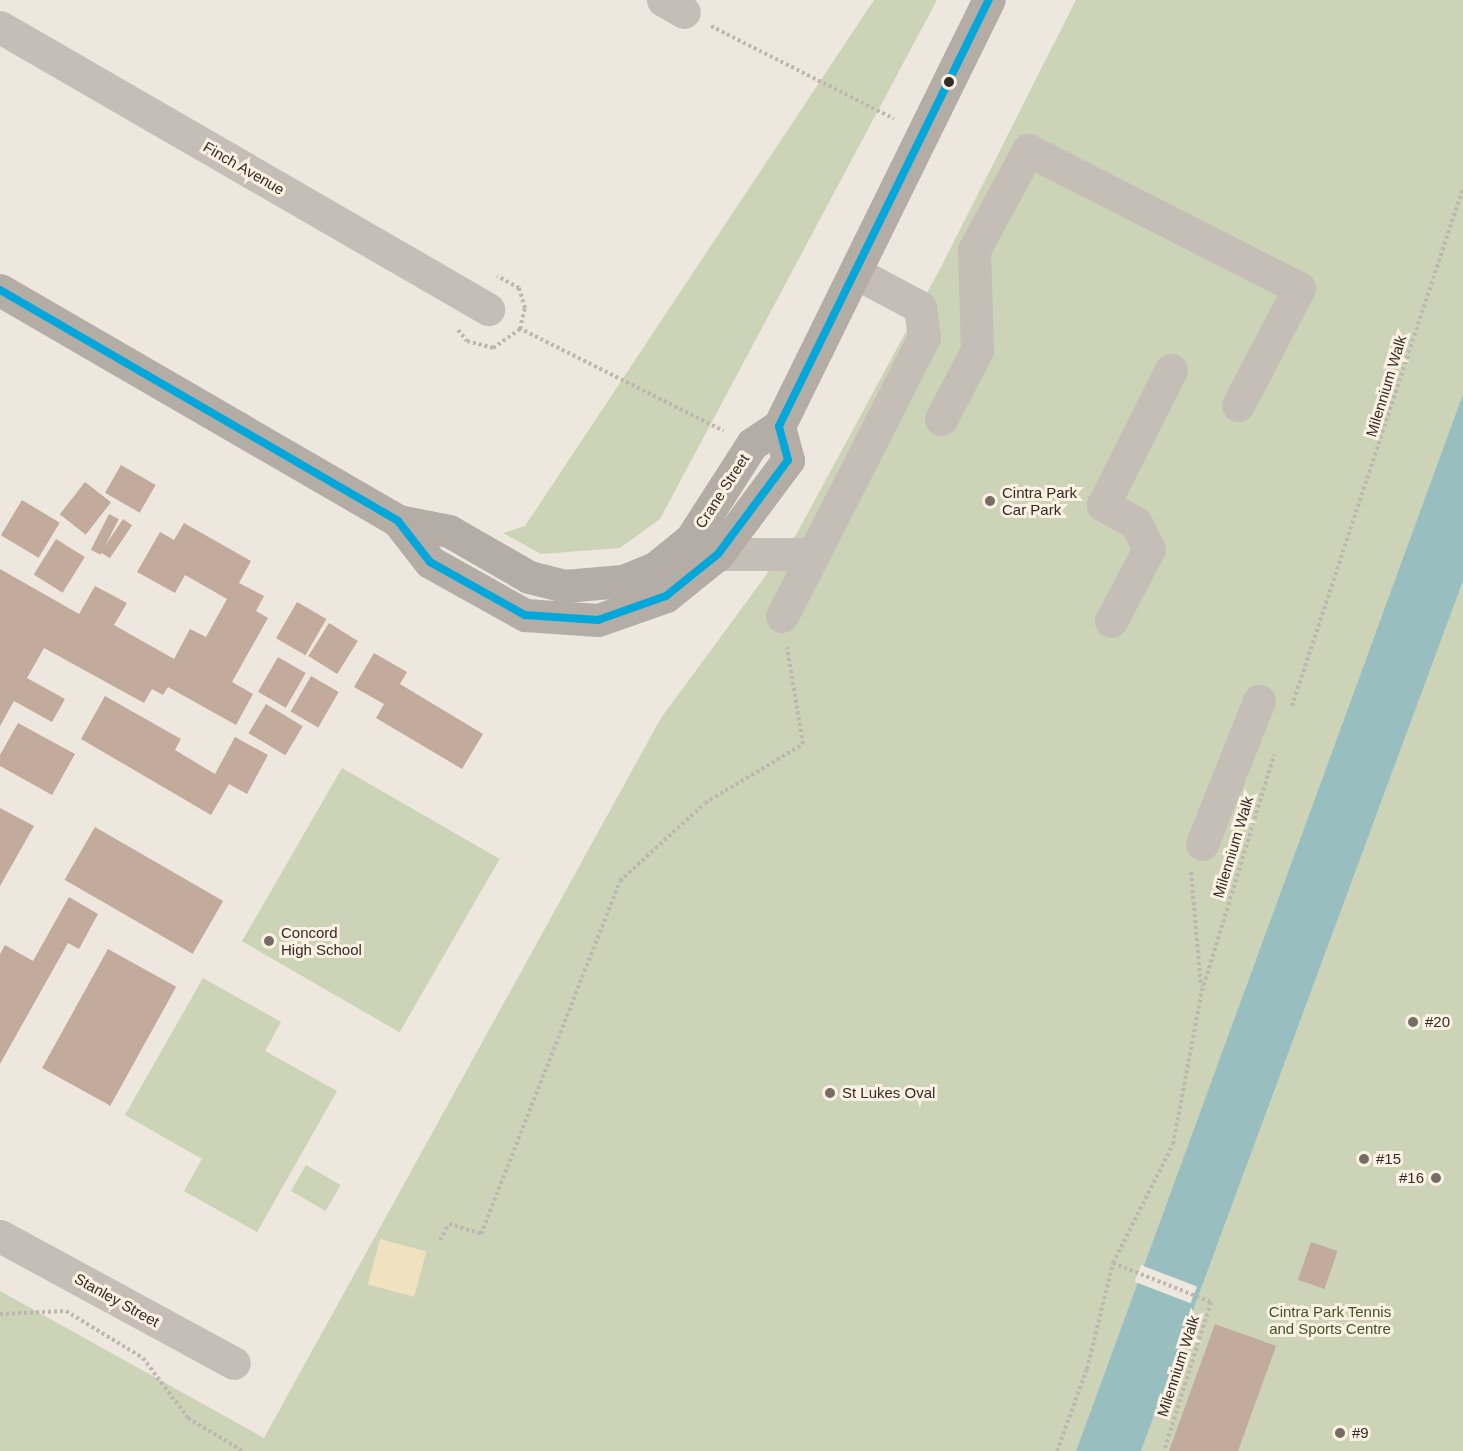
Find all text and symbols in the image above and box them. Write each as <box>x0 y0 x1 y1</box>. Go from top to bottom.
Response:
unlabelled marker <box>943 76 955 88</box>
street label: Finch Avenue <box>200 137 288 199</box>
street label: Milennium Walk <box>1362 333 1410 439</box>
street label: Crane Street <box>691 450 753 532</box>
place label: Cintra Park Car Park <box>1002 483 1077 518</box>
marker: Cintra Park Car Park <box>983 494 997 508</box>
street label: Milennium Walk <box>1209 794 1257 900</box>
place label: Concord High School <box>281 923 362 958</box>
marker: Concord High School <box>262 934 276 948</box>
place label: #20 <box>1425 1013 1450 1031</box>
marker: #20 <box>1406 1015 1420 1029</box>
place label: St Lukes Oval <box>842 1084 935 1102</box>
marker: St Lukes Oval <box>823 1086 837 1100</box>
place label: #15 <box>1376 1150 1401 1168</box>
marker: #15 <box>1357 1152 1371 1166</box>
place label: #16 <box>1399 1169 1424 1187</box>
marker: #16 <box>1429 1171 1443 1185</box>
street label: Stanley Street <box>71 1269 163 1331</box>
park label: Cintra Park Tennis and Sports Centre <box>1269 1302 1391 1337</box>
street label: Milennium Walk <box>1153 1313 1203 1419</box>
place label: #9 <box>1352 1424 1369 1442</box>
marker: #9 <box>1333 1426 1347 1440</box>

